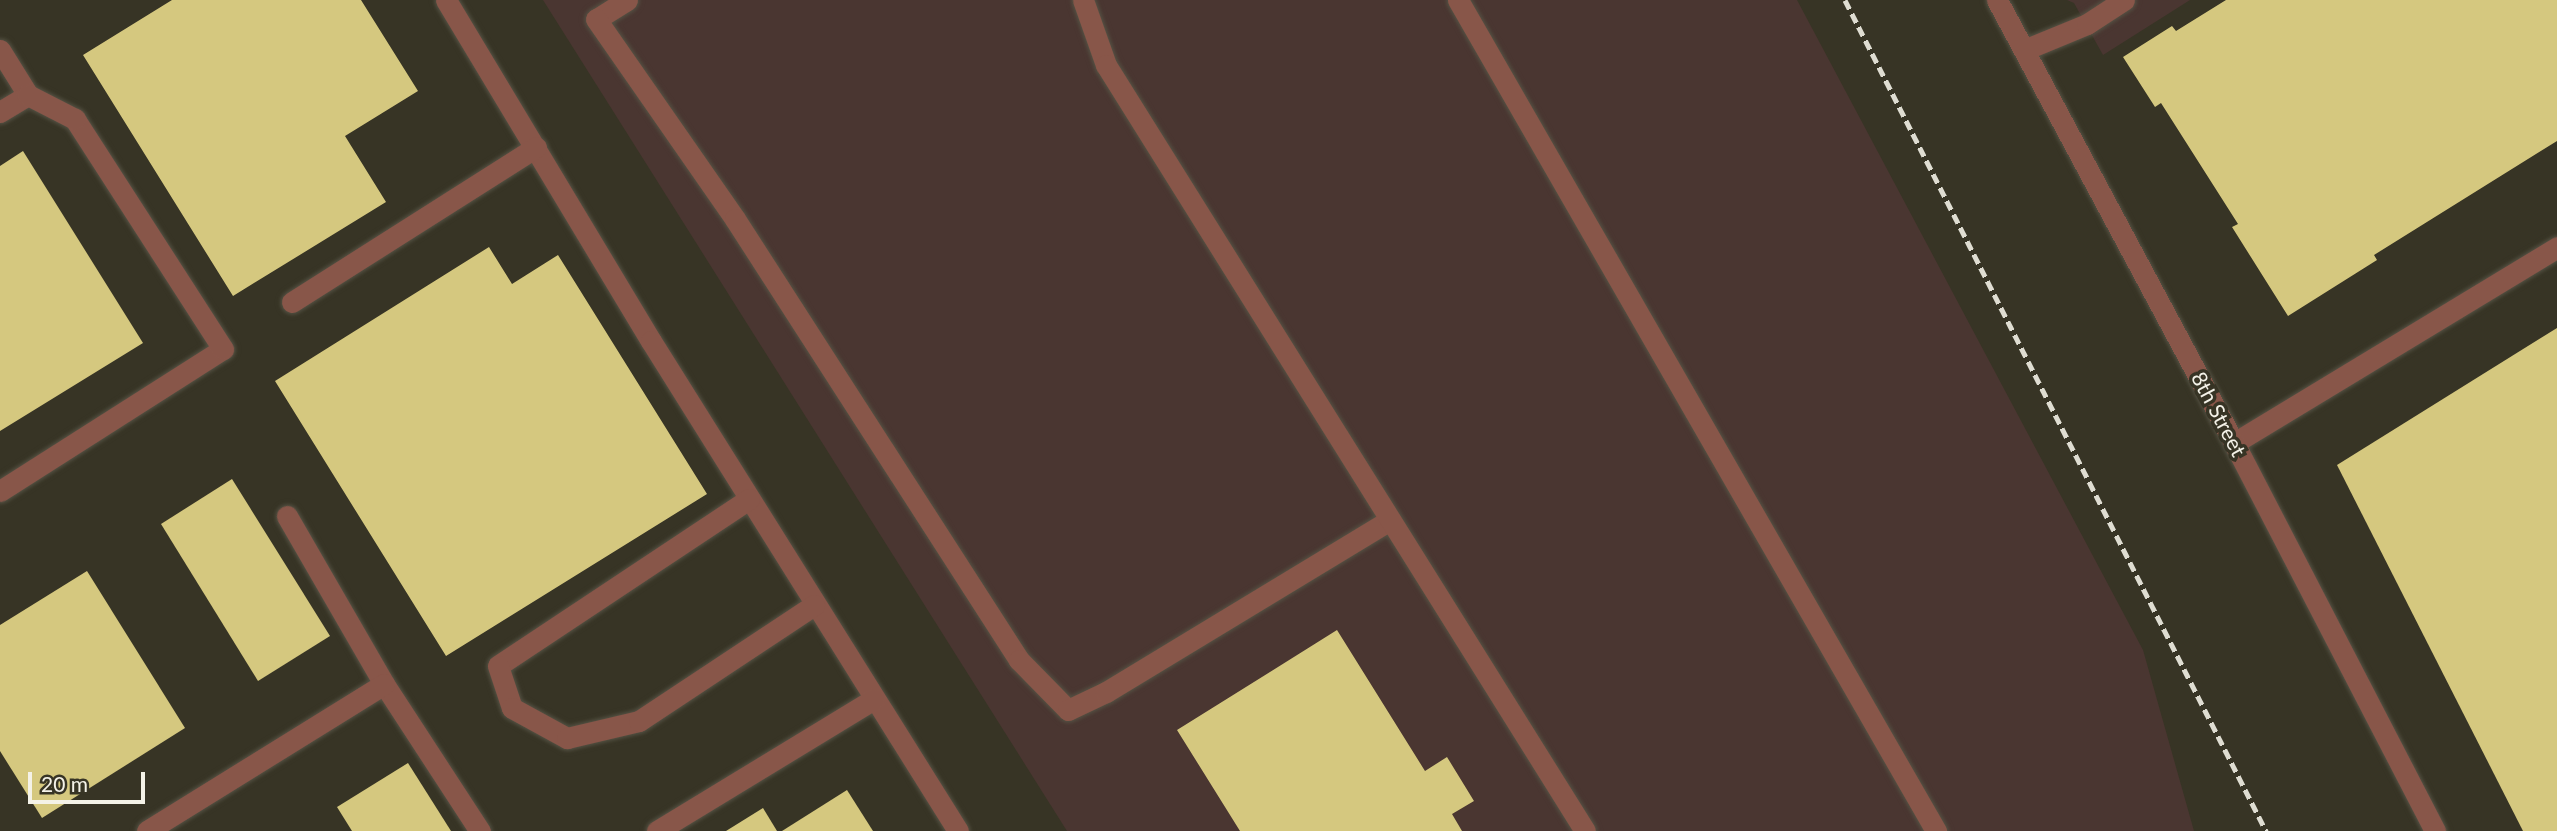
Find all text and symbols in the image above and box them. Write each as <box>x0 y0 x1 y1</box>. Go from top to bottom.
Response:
street label: 8th Street <box>2186 367 2252 461</box>
scale bar <box>32 758 149 802</box>
text: 20 m <box>41 771 88 796</box>

